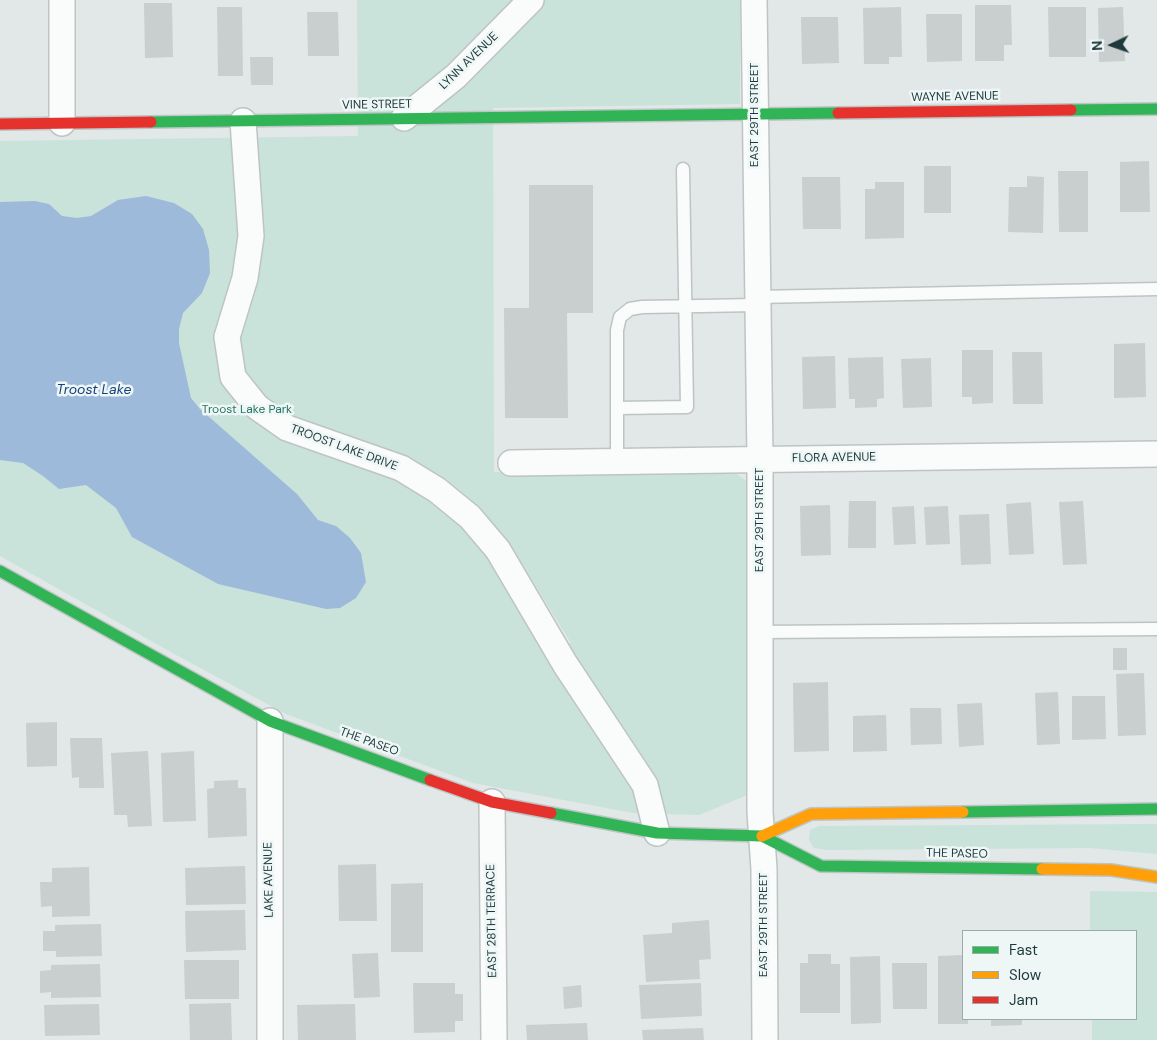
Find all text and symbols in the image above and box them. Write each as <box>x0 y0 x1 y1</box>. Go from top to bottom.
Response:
north arrow <box>1087 20 1137 70</box>
street label: LYNN AVENUE <box>437 29 501 93</box>
text: N <box>1088 40 1106 51</box>
street label: EAST 29TH STREET <box>748 63 762 167</box>
street label: WAYNE AVENUE <box>911 89 999 105</box>
street label: VINE STREET <box>342 97 412 113</box>
water label: Troost Lake <box>56 382 132 398</box>
park label: Troost Lake Park <box>202 403 292 417</box>
street label: TROOST LAKE DRIVE <box>288 422 400 474</box>
street label: FLORA AVENUE <box>792 450 876 466</box>
street label: EAST 29TH STREET <box>753 468 767 572</box>
street label: THE PASEO <box>338 725 400 759</box>
street label: LAKE AVENUE <box>261 842 277 918</box>
street label: THE PASEO <box>926 846 988 862</box>
street label: EAST 28TH TERRACE <box>484 864 500 978</box>
street label: EAST 29TH STREET <box>757 873 771 977</box>
legend <box>962 930 1137 1020</box>
text: Fast <box>1009 940 1038 960</box>
text: Slow <box>1009 965 1041 985</box>
text: Jam <box>1009 990 1038 1010</box>

